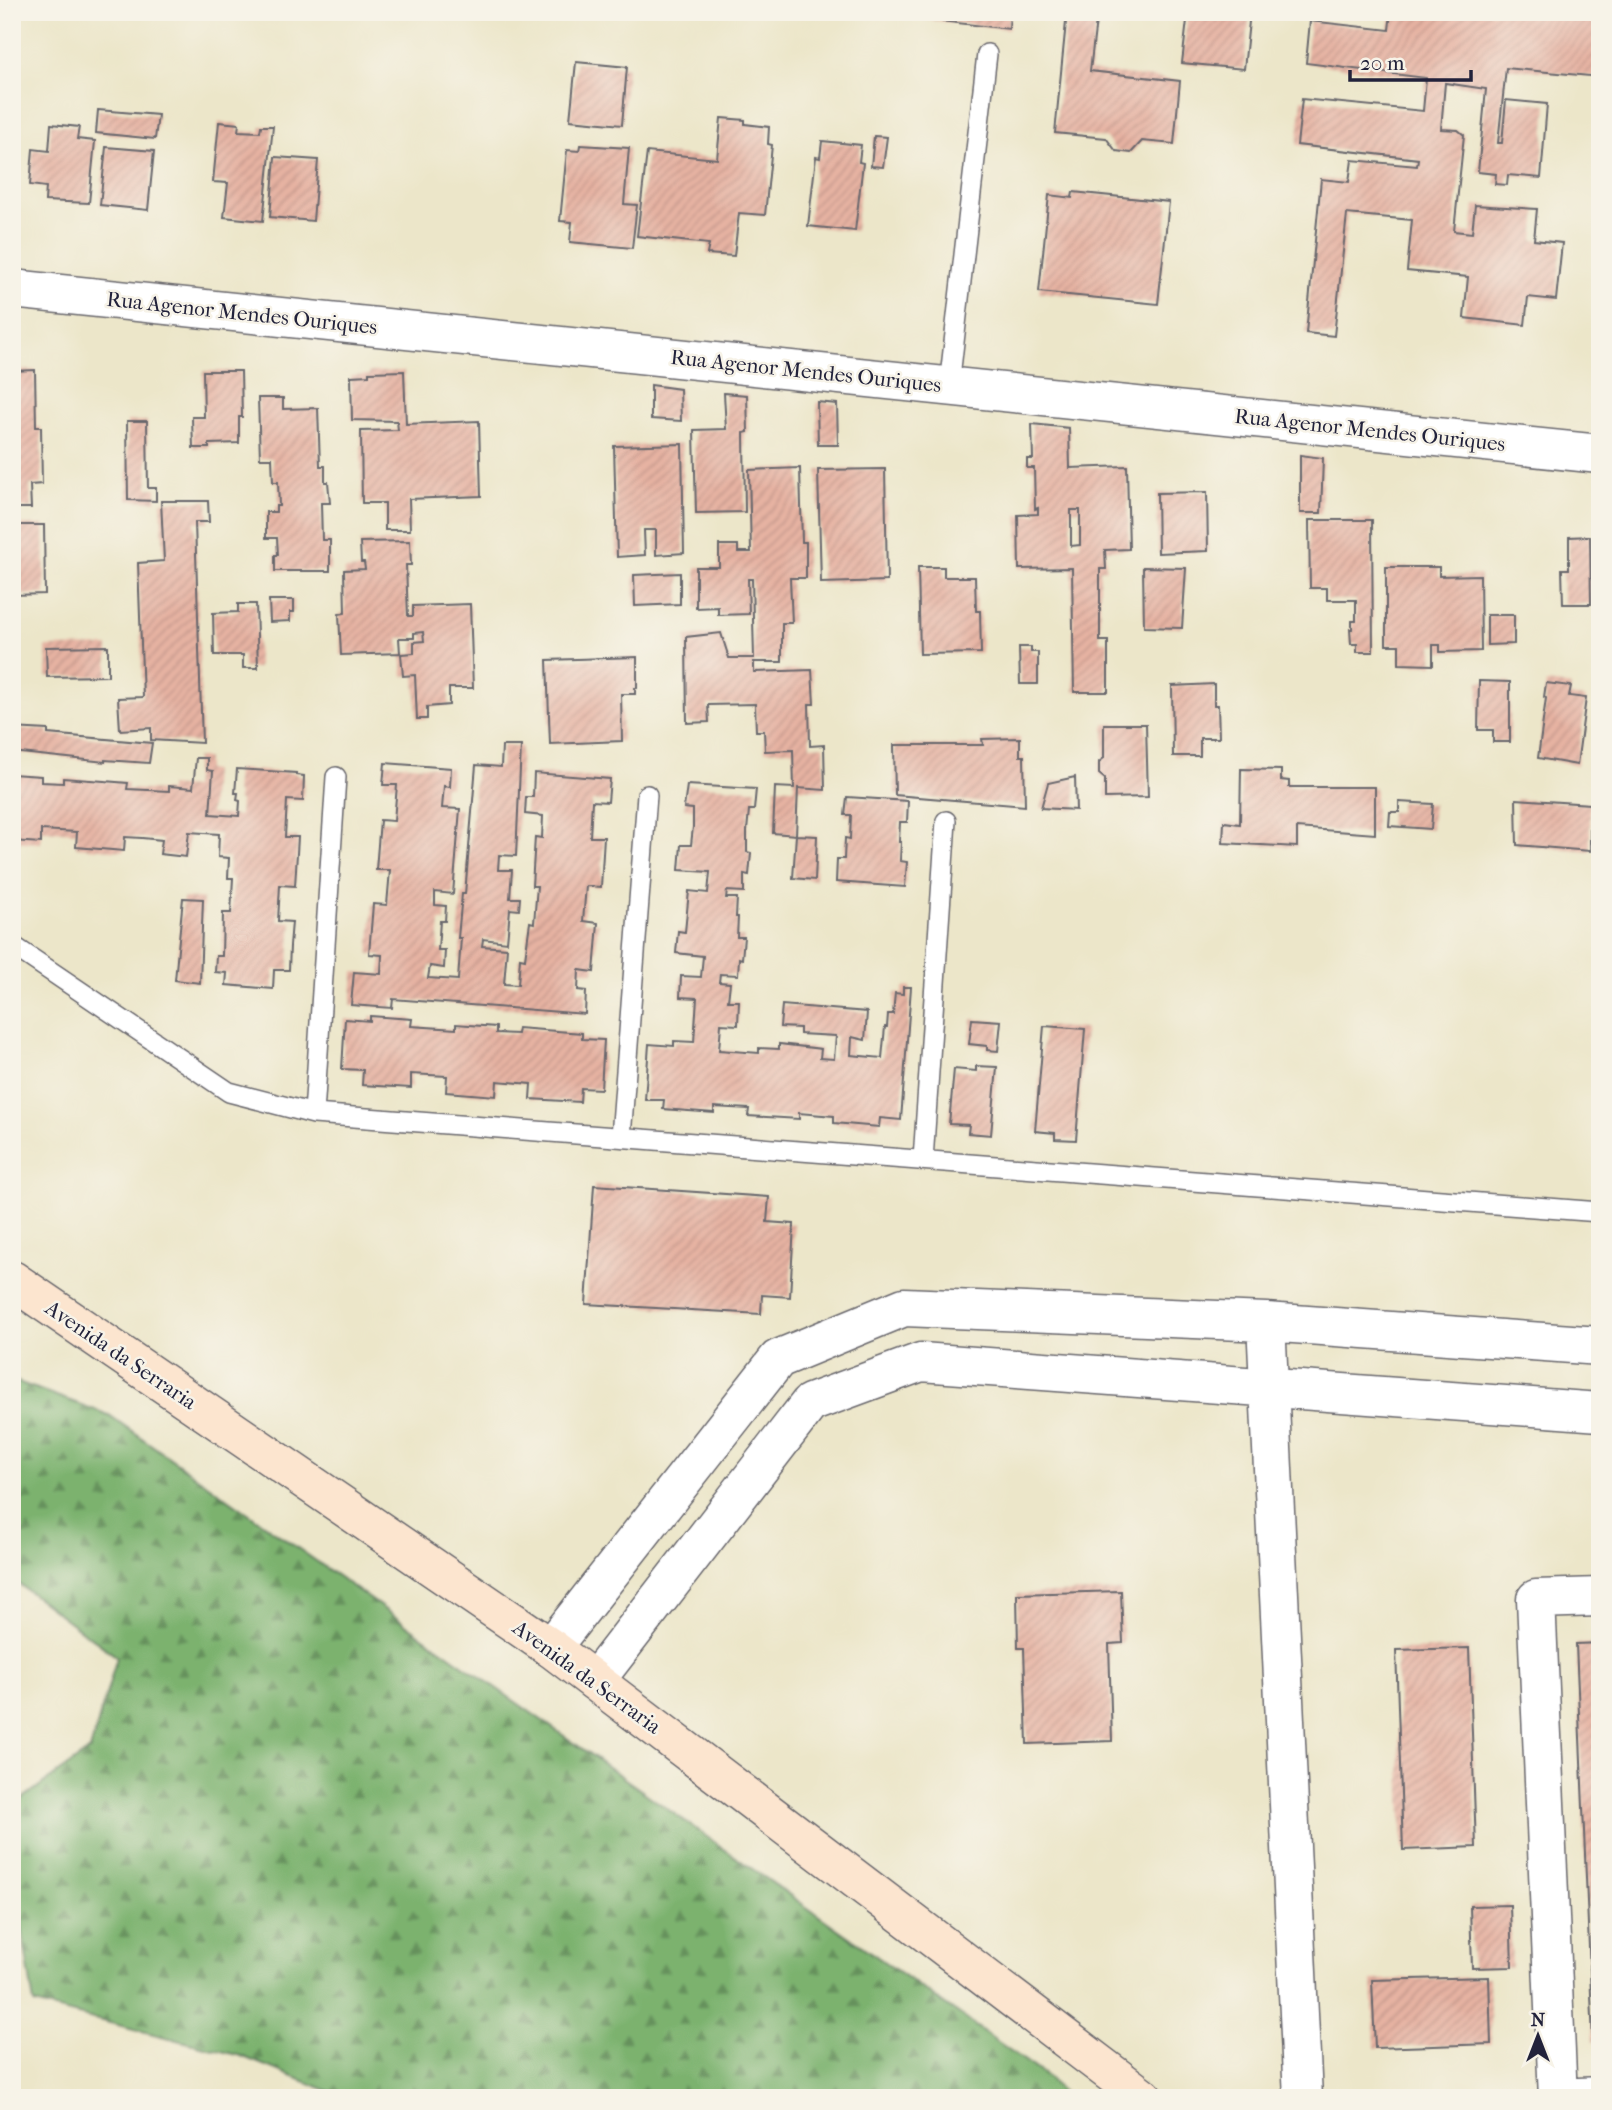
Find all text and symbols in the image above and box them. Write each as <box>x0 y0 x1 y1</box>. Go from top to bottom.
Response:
scale bar <box>1350 38 1470 82</box>
text: 20 m <box>1360 51 1405 75</box>
street label: Rua Agenor Mendes Ouriques <box>105 287 379 339</box>
street label: Rua Agenor Mendes Ouriques <box>669 345 943 397</box>
street label: Rua Agenor Mendes Ouriques <box>1233 404 1507 456</box>
street label: Avenida da Serraria <box>40 1295 201 1415</box>
street label: Avenida da Serraria <box>508 1615 666 1739</box>
north arrow <box>1504 2002 1574 2072</box>
text: N <box>1531 2009 1546 2031</box>

